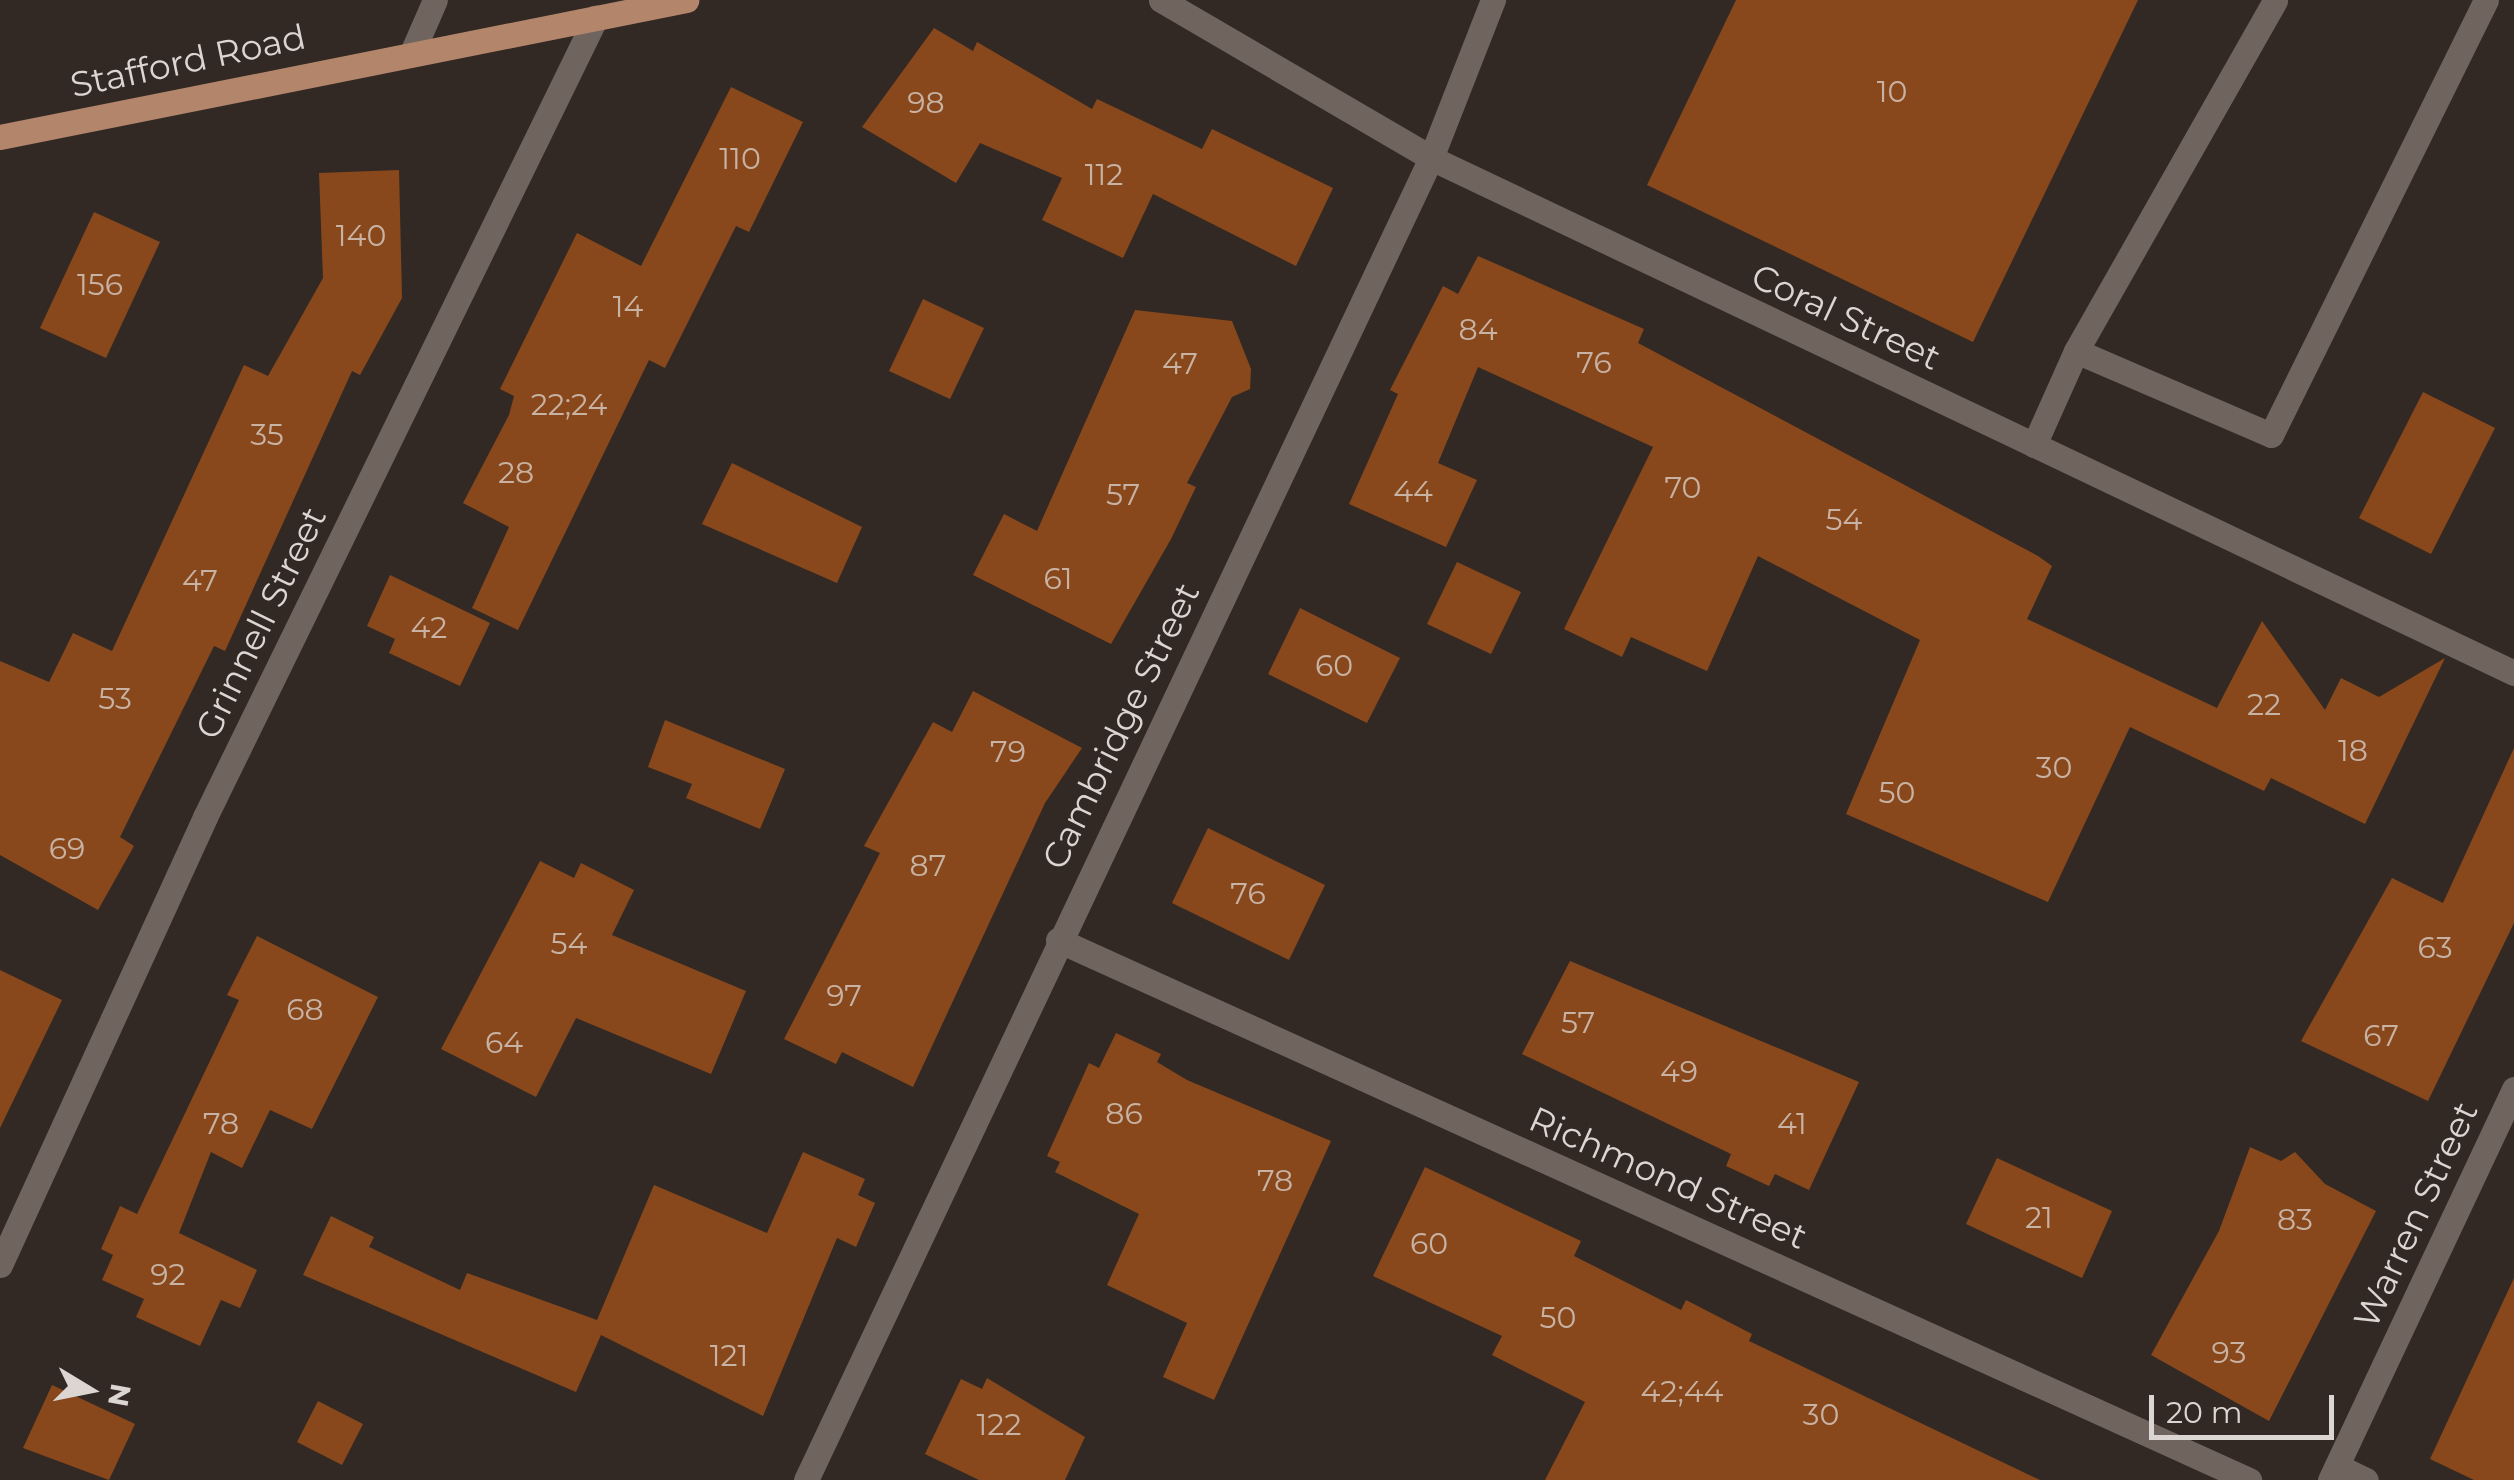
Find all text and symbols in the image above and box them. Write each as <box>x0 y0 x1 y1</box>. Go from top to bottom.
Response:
street label: Stafford Road <box>67 16 309 106</box>
house number: 10 <box>1877 74 1907 110</box>
house number: 98 <box>907 85 945 121</box>
house number: 110 <box>719 141 761 177</box>
house number: 112 <box>1085 157 1123 193</box>
house number: 140 <box>336 218 386 254</box>
street label: Coral Street <box>1745 255 1947 379</box>
house number: 156 <box>77 267 123 303</box>
house number: 14 <box>613 289 643 325</box>
house number: 84 <box>1459 312 1497 348</box>
house number: 76 <box>1576 345 1612 381</box>
house number: 47 <box>1162 346 1198 382</box>
house number: 22;24 <box>531 387 607 423</box>
house number: 35 <box>250 417 284 453</box>
house number: 28 <box>498 455 534 491</box>
house number: 70 <box>1665 470 1701 506</box>
house number: 44 <box>1393 474 1433 510</box>
house number: 57 <box>1106 477 1140 513</box>
street label: Grinnell Street <box>187 500 335 746</box>
house number: 54 <box>1826 502 1862 538</box>
house number: 61 <box>1043 561 1073 597</box>
house number: 47 <box>182 563 218 599</box>
street label: Cambridge Street <box>1034 576 1208 876</box>
house number: 42 <box>411 610 447 646</box>
house number: 60 <box>1315 648 1353 684</box>
house number: 53 <box>98 681 132 717</box>
house number: 22 <box>2247 687 2281 723</box>
house number: 18 <box>2338 733 2368 769</box>
house number: 79 <box>990 734 1026 770</box>
house number: 30 <box>2036 750 2072 786</box>
house number: 50 <box>1879 775 1915 811</box>
house number: 69 <box>49 831 85 867</box>
house number: 87 <box>910 848 946 884</box>
house number: 76 <box>1230 876 1266 912</box>
house number: 54 <box>551 926 587 962</box>
house number: 63 <box>2417 930 2453 966</box>
house number: 97 <box>826 978 862 1014</box>
house number: 68 <box>286 992 324 1028</box>
house number: 57 <box>1561 1005 1595 1041</box>
house number: 67 <box>2363 1018 2399 1054</box>
house number: 64 <box>485 1025 523 1061</box>
house number: 49 <box>1660 1054 1698 1090</box>
street label: Warren Street <box>2345 1095 2487 1335</box>
house number: 86 <box>1105 1096 1143 1132</box>
street label: Richmond Street <box>1523 1098 1813 1258</box>
house number: 78 <box>203 1106 239 1142</box>
house number: 41 <box>1777 1106 1807 1142</box>
house number: 78 <box>1257 1163 1293 1199</box>
house number: 21 <box>2025 1200 2053 1236</box>
house number: 83 <box>2277 1202 2313 1238</box>
house number: 60 <box>1410 1226 1448 1262</box>
house number: 92 <box>150 1257 186 1293</box>
house number: 50 <box>1540 1300 1576 1336</box>
house number: 93 <box>2212 1335 2246 1371</box>
house number: 121 <box>710 1338 748 1374</box>
north arrow <box>40 1340 140 1440</box>
house number: 42;44 <box>1641 1374 1723 1410</box>
scale bar <box>2154 1375 2339 1437</box>
text: N <box>101 1381 138 1409</box>
text: 20 m <box>2166 1394 2243 1431</box>
house number: 30 <box>1803 1397 1839 1433</box>
house number: 122 <box>977 1407 1021 1443</box>

